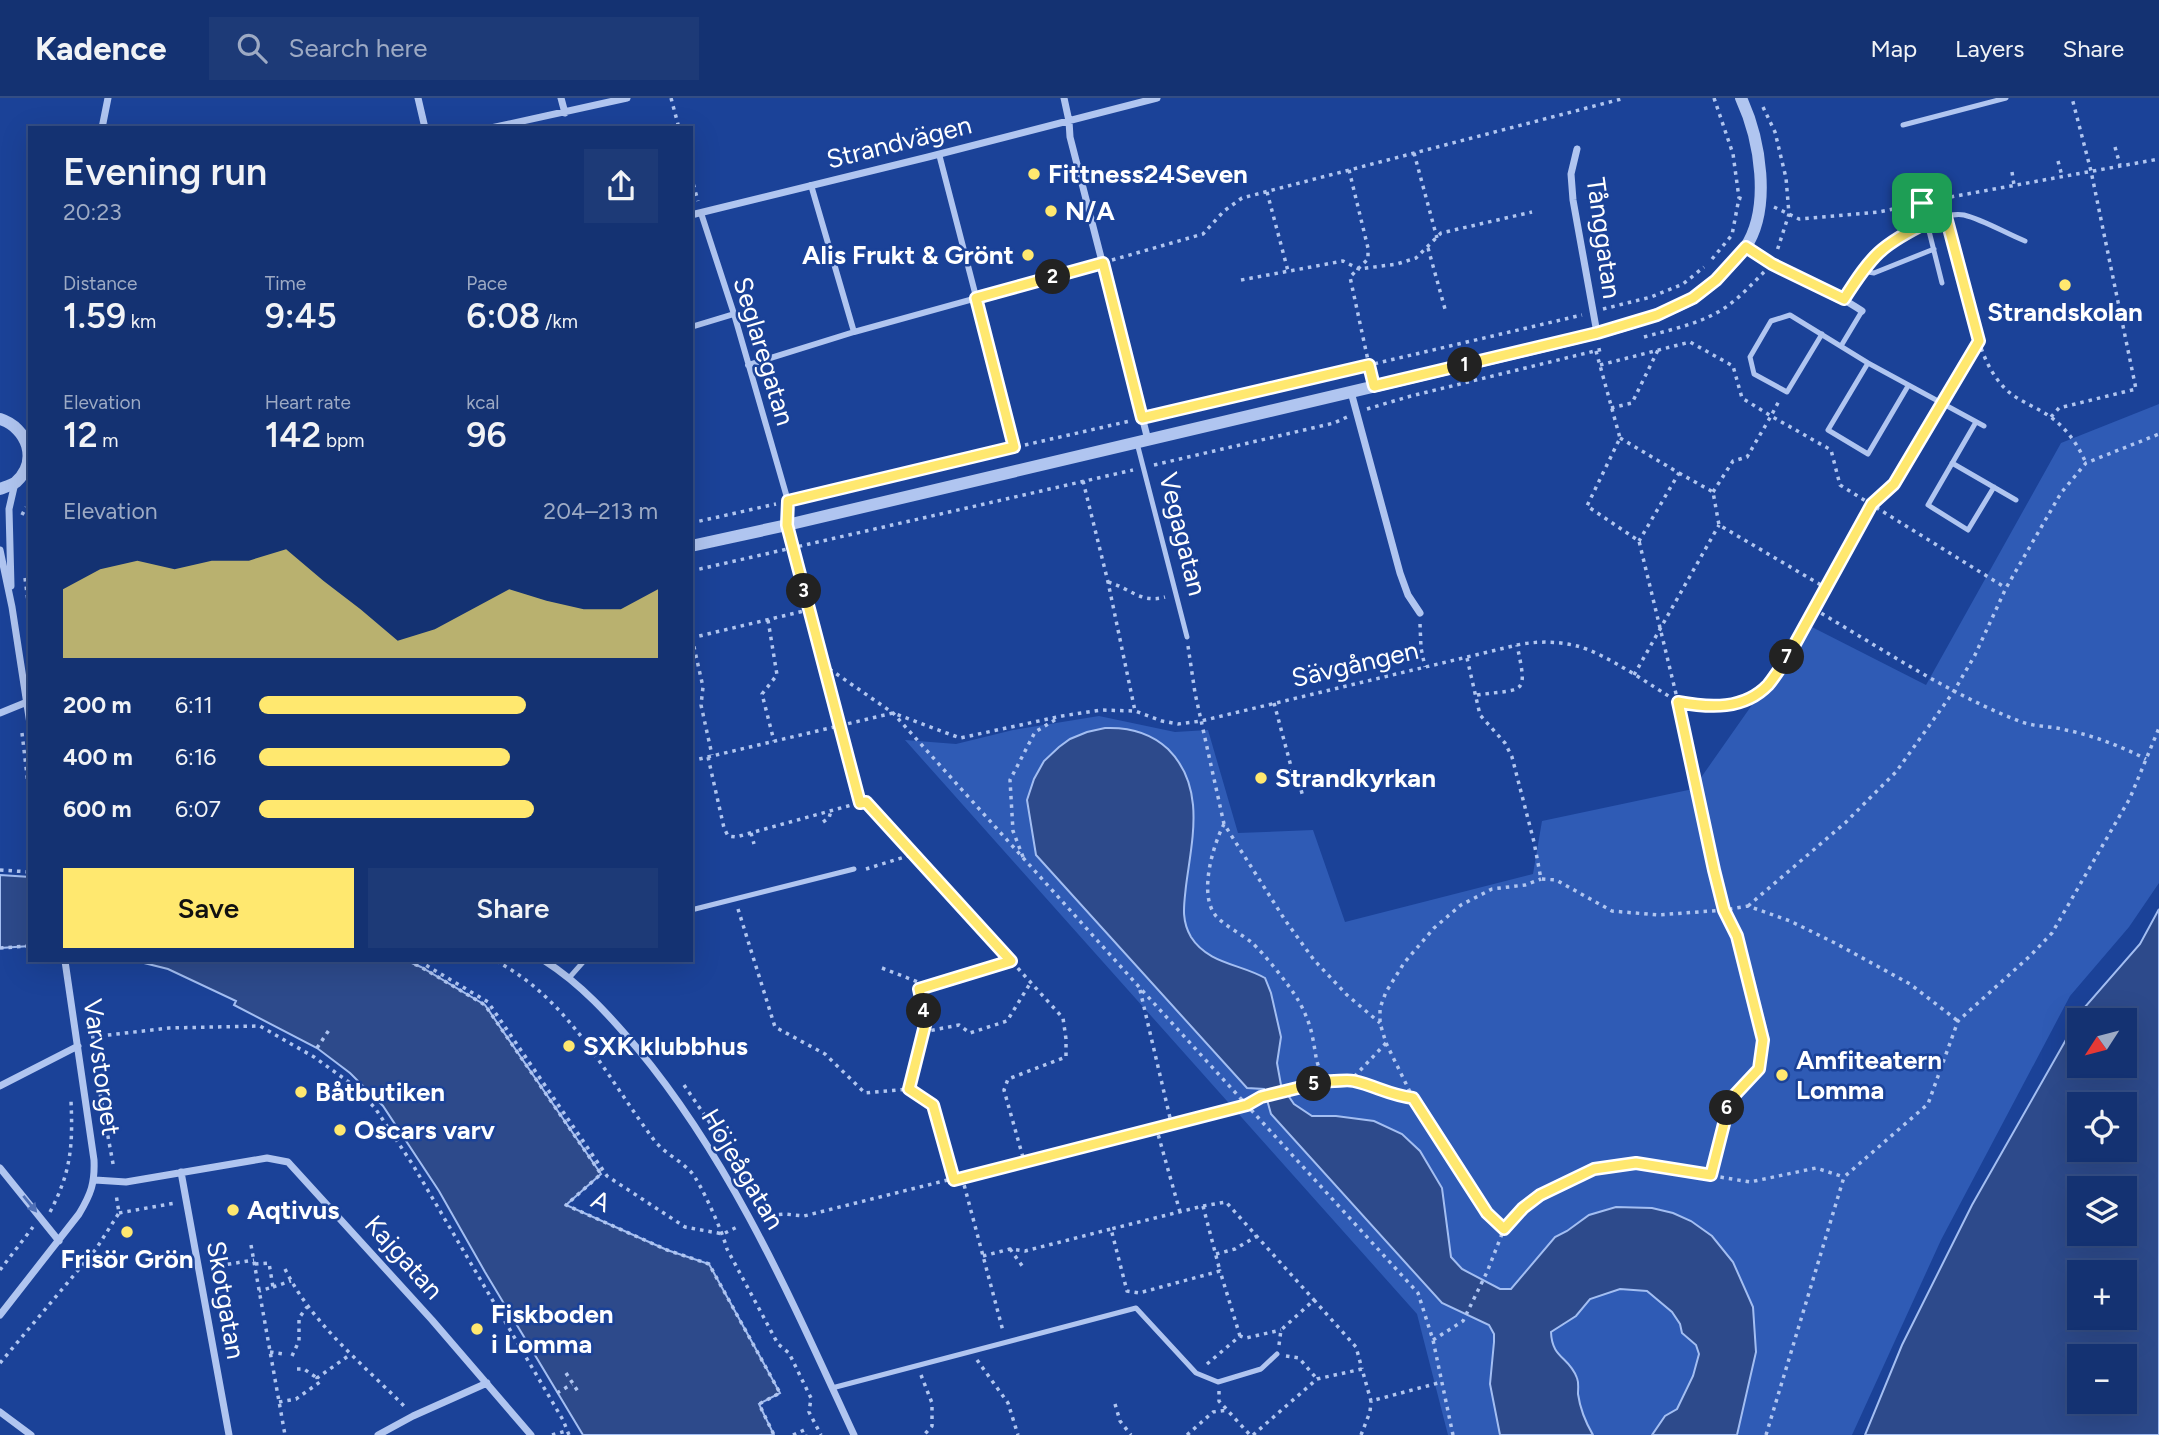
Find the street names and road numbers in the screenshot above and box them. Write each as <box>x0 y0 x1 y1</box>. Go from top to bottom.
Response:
street label: Strandvägen <box>823 109 975 175</box>
street label: Tånggatan <box>1580 175 1628 301</box>
street label: Seglaregatan <box>726 273 802 429</box>
street label: Vegagatan <box>1152 469 1214 599</box>
street label: Sävgången <box>1288 634 1422 694</box>
street label: Varvstorget <box>77 997 127 1138</box>
street label: Höjeågatan <box>694 1103 792 1235</box>
street label: A <box>586 1183 616 1219</box>
street label: Kajgatan <box>358 1208 450 1306</box>
street label: Skotgatan <box>200 1239 252 1361</box>

